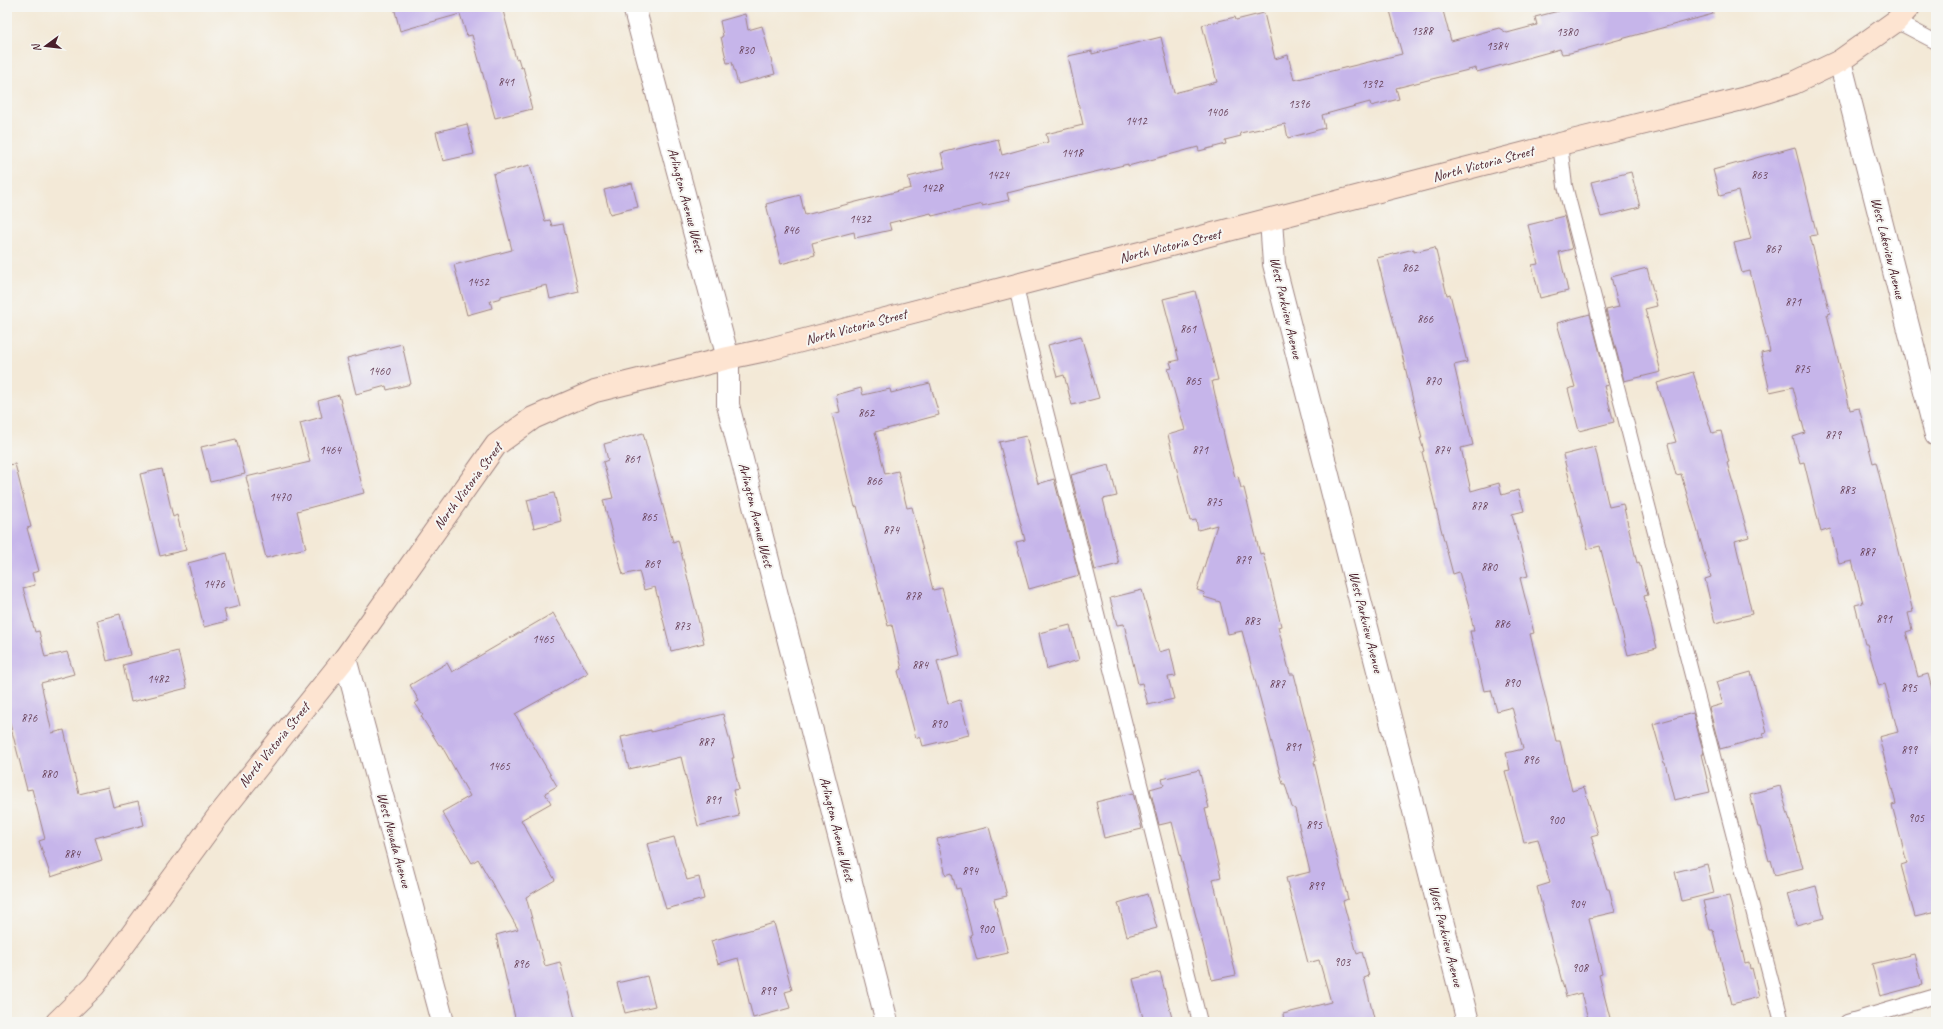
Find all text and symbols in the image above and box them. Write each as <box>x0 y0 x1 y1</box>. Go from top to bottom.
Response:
house number: 1388 <box>1411 23 1434 39</box>
house number: 1380 <box>1556 24 1579 40</box>
north arrow <box>26 26 66 66</box>
house number: 1384 <box>1486 38 1509 54</box>
text: N <box>28 41 44 54</box>
house number: 830 <box>738 42 756 58</box>
house number: 841 <box>498 74 515 90</box>
house number: 1392 <box>1361 76 1384 92</box>
house number: 1396 <box>1288 96 1310 112</box>
house number: 1406 <box>1206 104 1228 120</box>
house number: 1412 <box>1125 113 1148 129</box>
street label: North Victoria Street <box>1431 142 1538 186</box>
house number: 1418 <box>1061 145 1084 161</box>
street label: Arlington Avenue West <box>664 146 708 255</box>
house number: 1424 <box>987 167 1010 183</box>
house number: 863 <box>1751 167 1769 183</box>
house number: 1428 <box>921 180 944 196</box>
street label: West Lakeview Avenue <box>1867 196 1909 302</box>
house number: 1432 <box>849 211 872 227</box>
house number: 846 <box>783 222 800 238</box>
street label: North Victoria Street <box>1118 225 1225 267</box>
house number: 867 <box>1765 241 1782 257</box>
street label: West Parkview Avenue <box>1266 256 1306 362</box>
house number: 862 <box>1402 260 1420 276</box>
house number: 1452 <box>467 274 490 290</box>
house number: 871 <box>1785 294 1802 310</box>
street label: North Victoria Street <box>804 305 911 349</box>
house number: 866 <box>1417 311 1434 327</box>
house number: 861 <box>1180 321 1197 337</box>
house number: 875 <box>1794 361 1811 377</box>
house number: 1460 <box>368 363 391 379</box>
house number: 865 <box>1185 373 1202 389</box>
house number: 870 <box>1425 373 1443 389</box>
house number: 862 <box>858 405 876 421</box>
house number: 879 <box>1825 427 1843 443</box>
street label: North Victoria Street <box>430 437 507 533</box>
house number: 1464 <box>319 442 342 458</box>
house number: 871 <box>1192 442 1209 458</box>
house number: 874 <box>1434 442 1452 458</box>
house number: 861 <box>624 451 641 467</box>
street label: Arlington Avenue West <box>735 461 778 570</box>
house number: 866 <box>866 473 883 489</box>
house number: 883 <box>1839 482 1857 498</box>
house number: 1470 <box>269 489 292 505</box>
house number: 875 <box>1206 494 1223 510</box>
house number: 878 <box>1471 498 1489 514</box>
house number: 865 <box>641 509 658 525</box>
house number: 874 <box>883 522 901 538</box>
house number: 887 <box>1859 544 1876 560</box>
house number: 879 <box>1235 552 1253 568</box>
house number: 869 <box>644 556 662 572</box>
house number: 880 <box>1481 559 1499 575</box>
street label: West Parkview Avenue <box>1345 570 1387 676</box>
house number: 1476 <box>203 576 225 592</box>
house number: 878 <box>905 588 923 604</box>
house number: 891 <box>1876 611 1893 627</box>
house number: 883 <box>1244 613 1262 629</box>
house number: 886 <box>1494 616 1511 632</box>
house number: 873 <box>674 618 692 634</box>
house number: 1465 <box>532 631 554 647</box>
house number: 884 <box>912 657 930 673</box>
house number: 1482 <box>147 671 170 687</box>
house number: 890 <box>1504 675 1522 691</box>
house number: 887 <box>1269 676 1286 692</box>
house number: 895 <box>1901 680 1918 696</box>
street label: North Victoria Street <box>235 697 315 791</box>
house number: 876 <box>21 710 38 726</box>
house number: 890 <box>931 716 949 732</box>
house number: 887 <box>698 734 715 750</box>
house number: 891 <box>1285 739 1302 755</box>
house number: 899 <box>1901 742 1919 758</box>
house number: 896 <box>1523 752 1540 768</box>
house number: 1465 <box>488 758 510 774</box>
house number: 880 <box>41 766 59 782</box>
street label: Arlington Avenue West <box>816 775 859 884</box>
street label: West Nevada Avenue <box>373 791 415 891</box>
house number: 891 <box>705 792 722 808</box>
house number: 905 <box>1908 810 1925 826</box>
house number: 900 <box>1548 812 1566 828</box>
house number: 895 <box>1306 817 1323 833</box>
house number: 884 <box>64 846 82 862</box>
house number: 894 <box>962 863 980 879</box>
house number: 899 <box>1308 878 1326 894</box>
street label: West Parkview Avenue <box>1425 884 1467 990</box>
house number: 904 <box>1569 896 1587 912</box>
house number: 900 <box>978 921 996 937</box>
house number: 903 <box>1334 954 1352 970</box>
house number: 896 <box>513 956 530 972</box>
house number: 908 <box>1572 960 1590 976</box>
house number: 899 <box>760 983 778 999</box>

